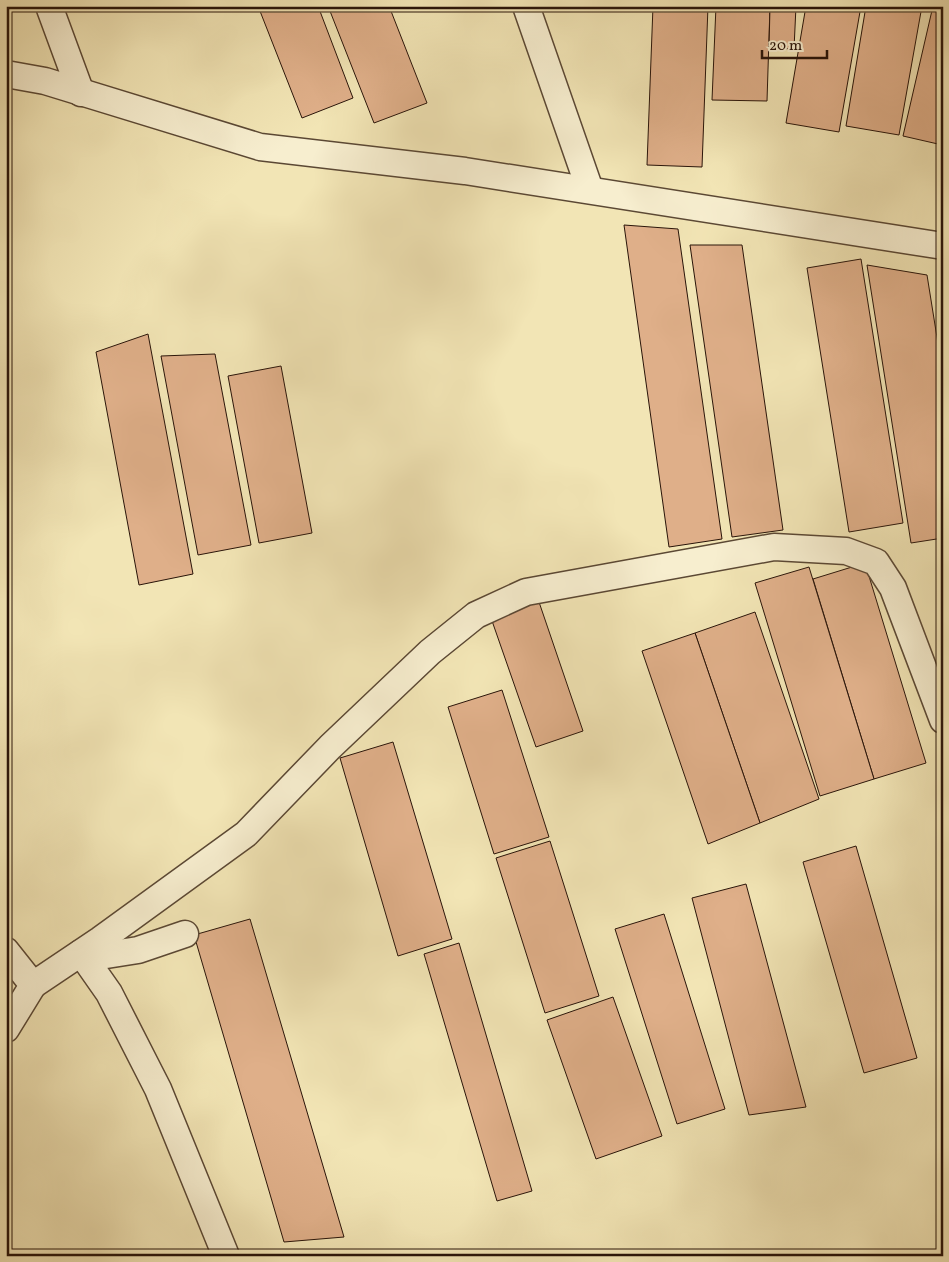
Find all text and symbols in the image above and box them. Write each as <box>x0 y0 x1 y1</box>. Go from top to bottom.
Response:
scale bar <box>762 28 826 60</box>
text: 20 m <box>769 36 802 57</box>

